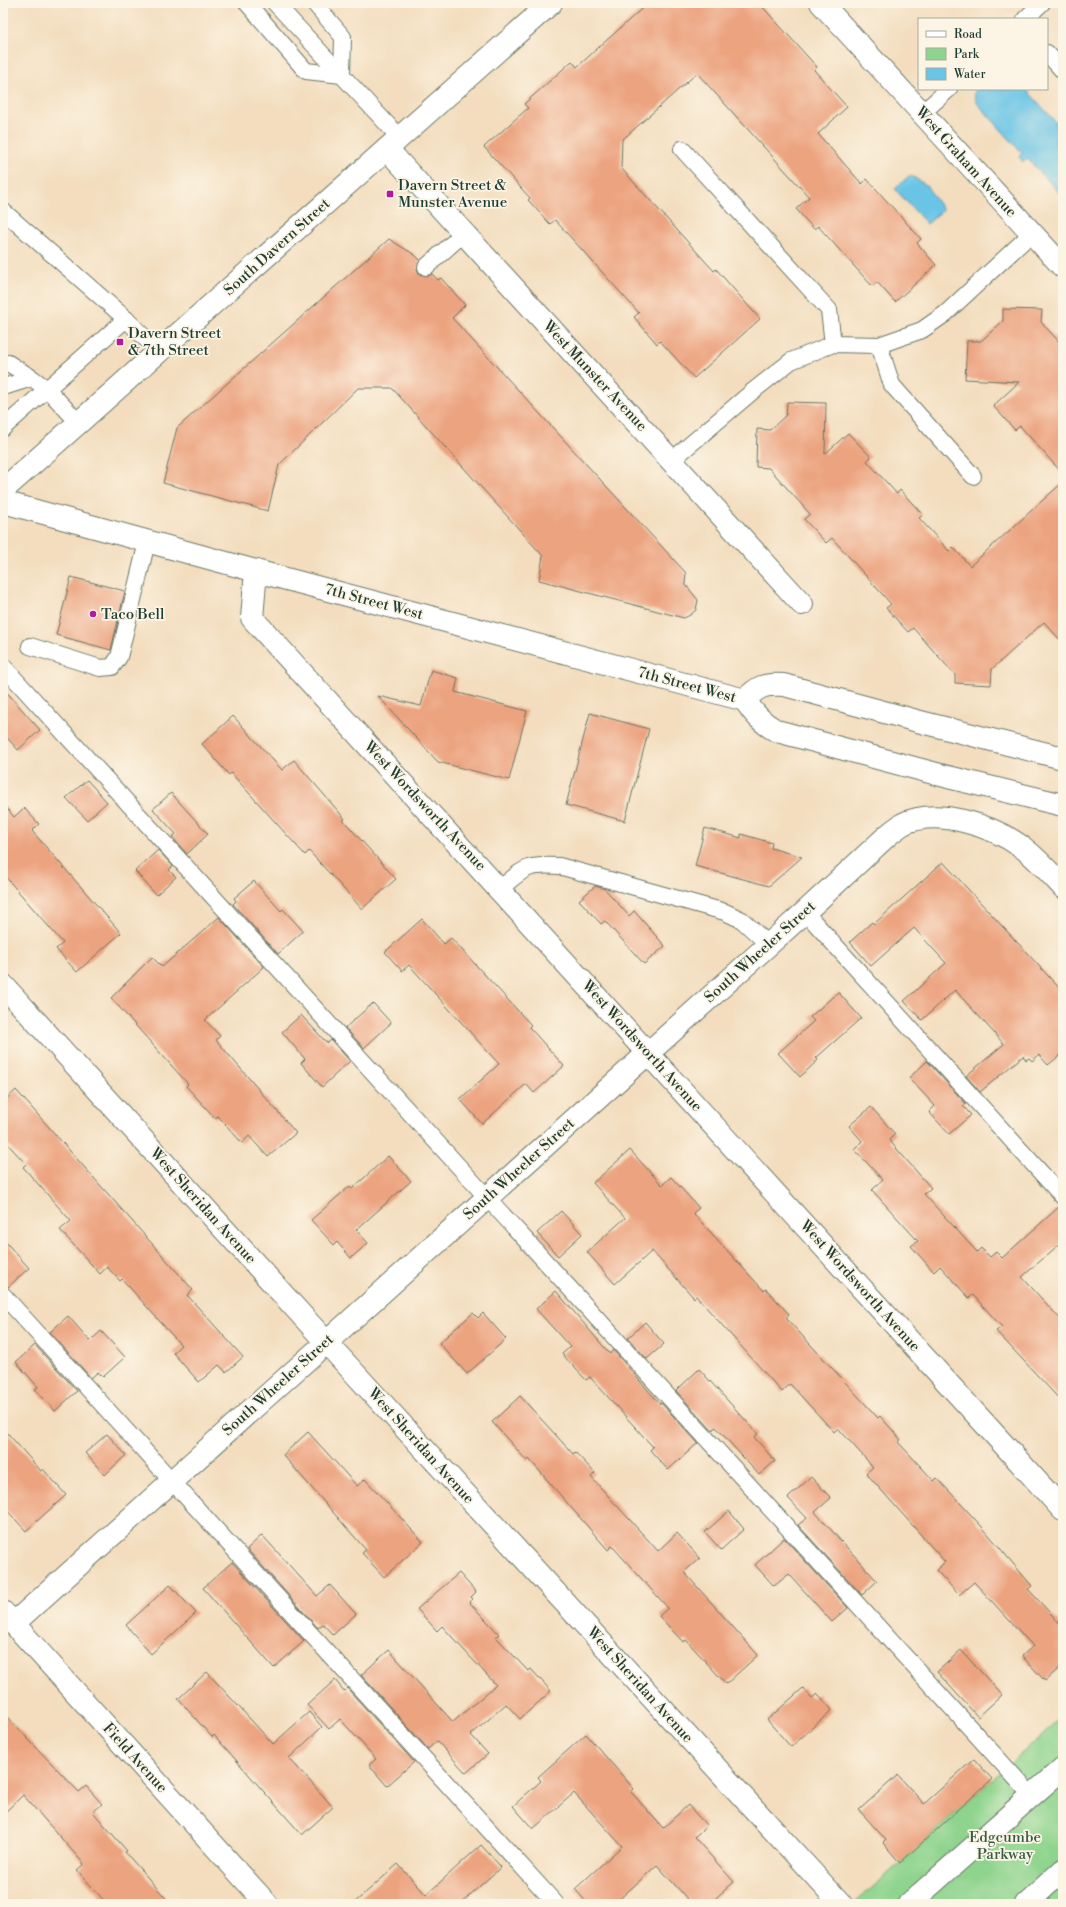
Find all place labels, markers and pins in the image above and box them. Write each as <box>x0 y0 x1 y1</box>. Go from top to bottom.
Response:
place label: Davern Street & Munster Avenue <box>398 176 507 212</box>
marker: Davern Street & Munster Avenue <box>385 189 395 199</box>
place label: Davern Street & 7th Street <box>128 324 222 360</box>
marker: Davern Street & 7th Street <box>115 337 125 347</box>
place label: Taco Bell <box>101 605 165 624</box>
marker: Taco Bell <box>88 609 98 619</box>

